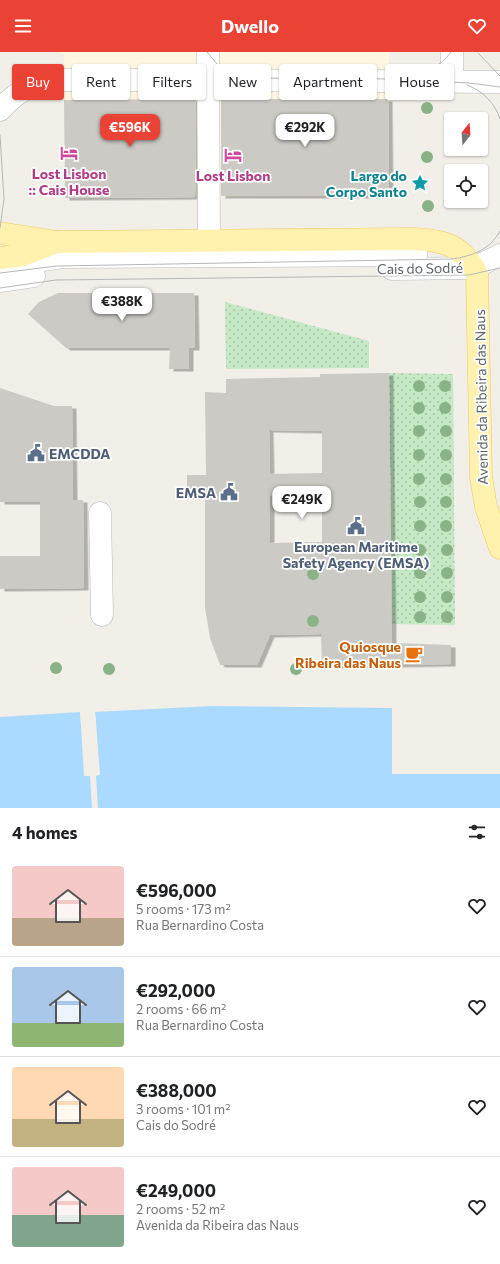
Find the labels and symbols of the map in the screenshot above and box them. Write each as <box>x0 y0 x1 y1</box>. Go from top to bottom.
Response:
north arrow <box>444 112 488 156</box>
pin: €596K <box>102 114 158 148</box>
pin: €292K <box>277 114 333 148</box>
hotel icon: Lost Lisbon :: Cais House <box>59 143 79 163</box>
hotel icon: Lost Lisbon <box>223 145 243 165</box>
place label: Lost Lisbon :: Cais House <box>29 165 109 198</box>
place label: Lost Lisbon <box>196 167 270 184</box>
place label: Largo do Corpo Santo <box>326 167 407 200</box>
place icon: Largo do Corpo Santo <box>410 173 430 193</box>
street label: Cais do Sodré <box>377 259 463 277</box>
pin: €388K <box>94 288 150 322</box>
street label: Avenida da Ribeira das Naus <box>471 309 491 485</box>
public building icon: EMCDDA <box>26 443 46 463</box>
place label: EMCDDA <box>49 445 110 462</box>
public building icon: EMSA <box>219 482 239 502</box>
place label: EMSA <box>176 484 216 501</box>
pin: €249K <box>274 486 330 520</box>
public building icon: European Maritime Safety Agency (EMSA) <box>346 516 366 536</box>
place label: European Maritime Safety Agency (EMSA) <box>283 538 430 571</box>
place label: Quiosque Ribeira das Naus <box>295 638 401 671</box>
cafe icon: Quiosque Ribeira das Naus <box>404 644 424 664</box>

